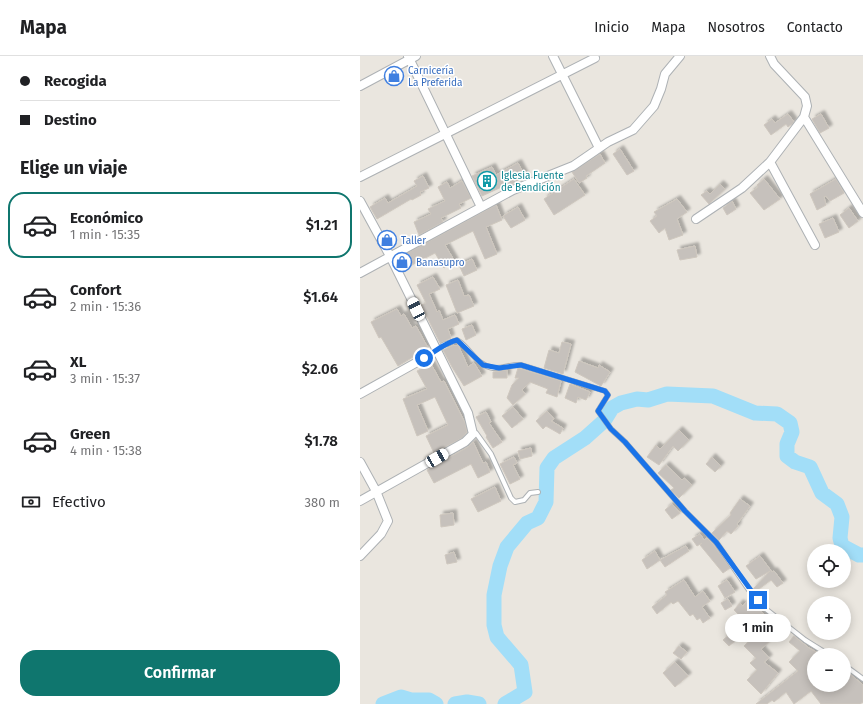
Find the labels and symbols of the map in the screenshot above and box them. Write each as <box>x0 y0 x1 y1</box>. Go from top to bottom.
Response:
place label: Carnicería La Preferida <box>408 64 462 89</box>
shop icon: Carnicería La Preferida <box>383 65 405 87</box>
building icon: Iglesia Fuente de Bendición <box>476 170 498 192</box>
place label: Iglesia Fuente de Bendición <box>501 170 564 194</box>
shop icon: Taller <box>376 229 398 251</box>
place label: Taller <box>401 235 426 247</box>
shop icon: Banasupro <box>391 251 413 273</box>
place label: Banasupro <box>416 257 465 269</box>
car <box>405 296 427 322</box>
route start <box>415 349 433 367</box>
car <box>424 447 450 469</box>
route end <box>749 591 767 609</box>
callout: 1 min <box>725 614 791 642</box>

